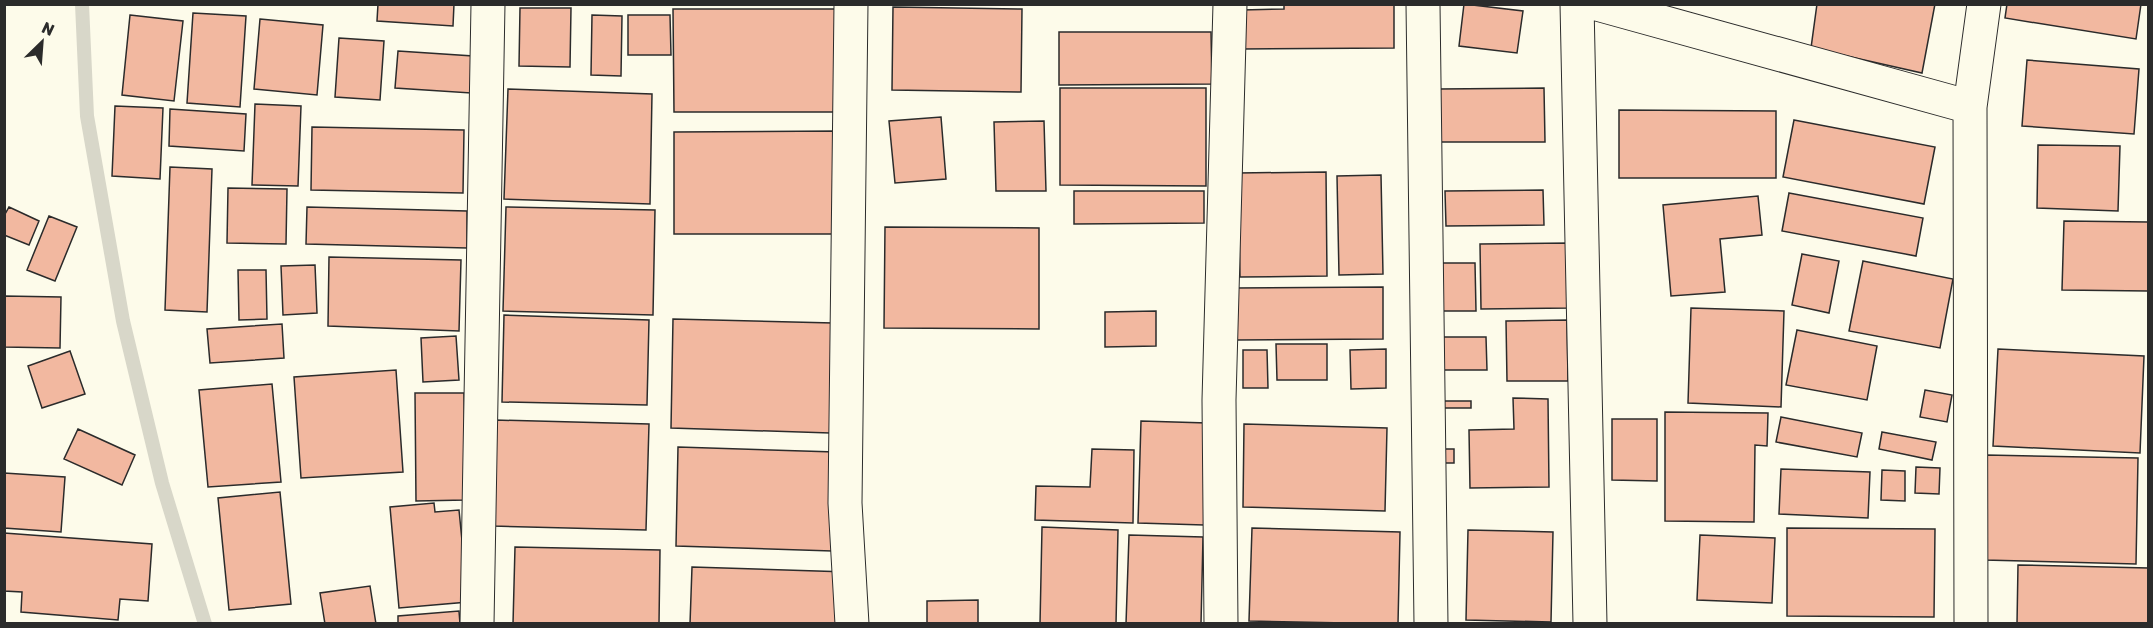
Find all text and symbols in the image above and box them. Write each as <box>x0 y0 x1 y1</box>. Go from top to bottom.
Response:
north arrow <box>12 12 72 72</box>
text: N <box>39 18 57 40</box>

